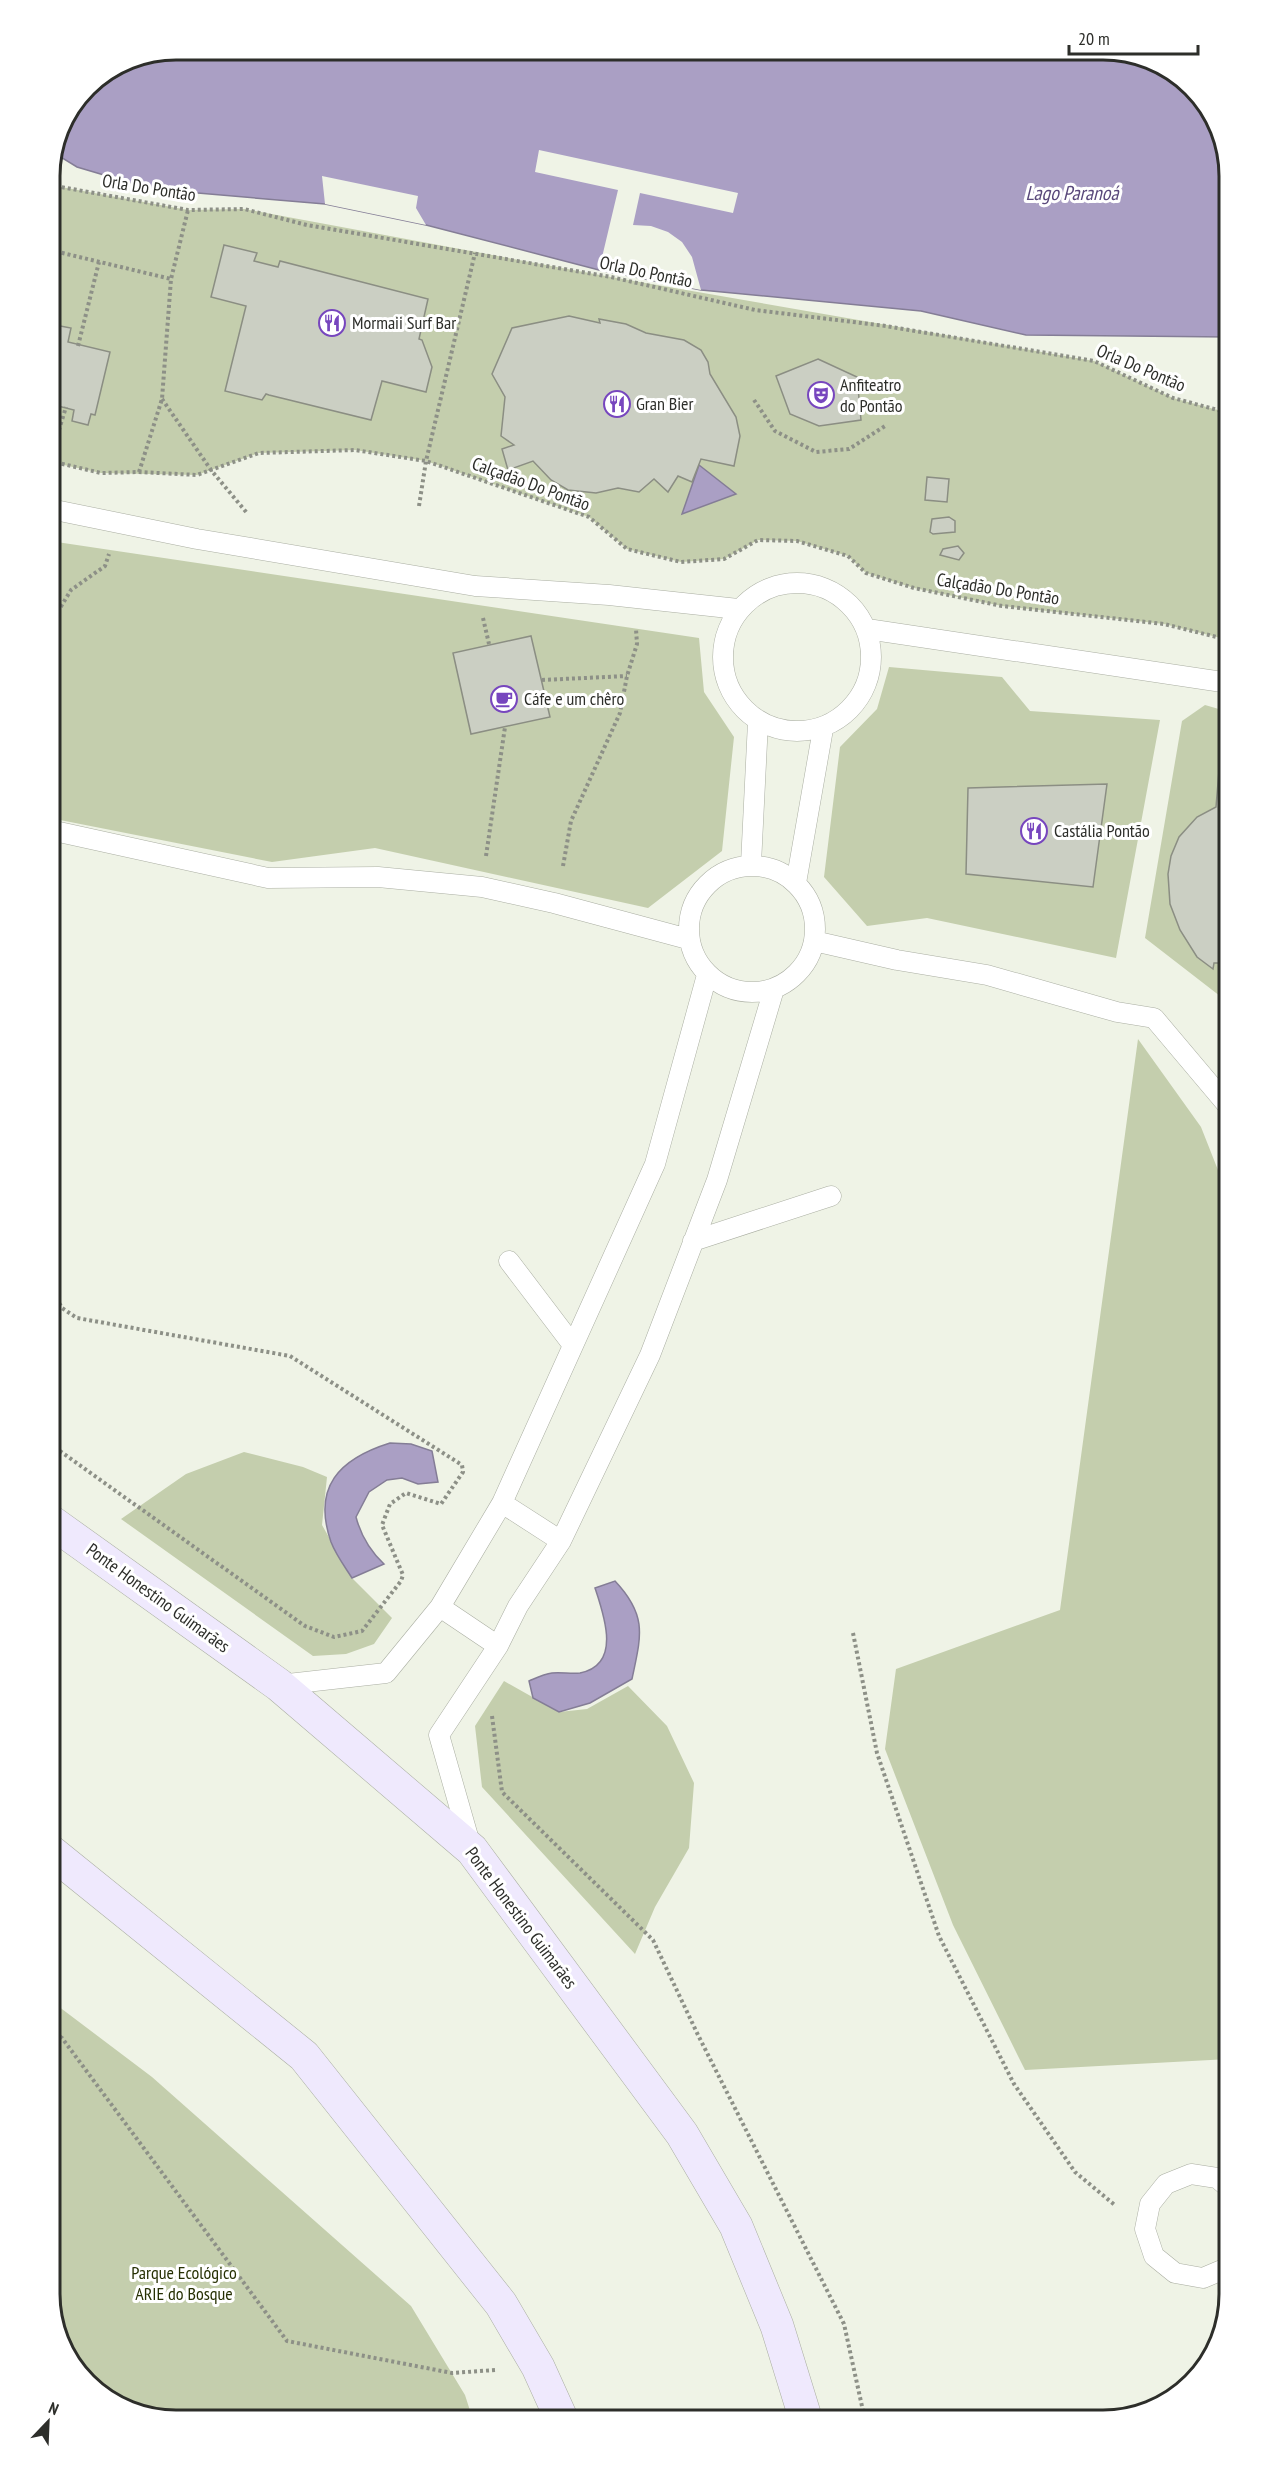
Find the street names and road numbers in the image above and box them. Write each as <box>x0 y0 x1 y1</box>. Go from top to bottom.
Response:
street label: Orla Do Pontão <box>101 169 198 206</box>
street label: Orla Do Pontão <box>598 250 695 293</box>
street label: Orla Do Pontão <box>1093 339 1189 397</box>
street label: Calçadão Do Pontão <box>469 452 593 516</box>
street label: Calçadão Do Pontão <box>935 567 1061 610</box>
street label: Ponte Honestino Guimarães <box>82 1538 234 1657</box>
street label: Ponte Honestino Guimarães <box>461 1842 582 1993</box>

